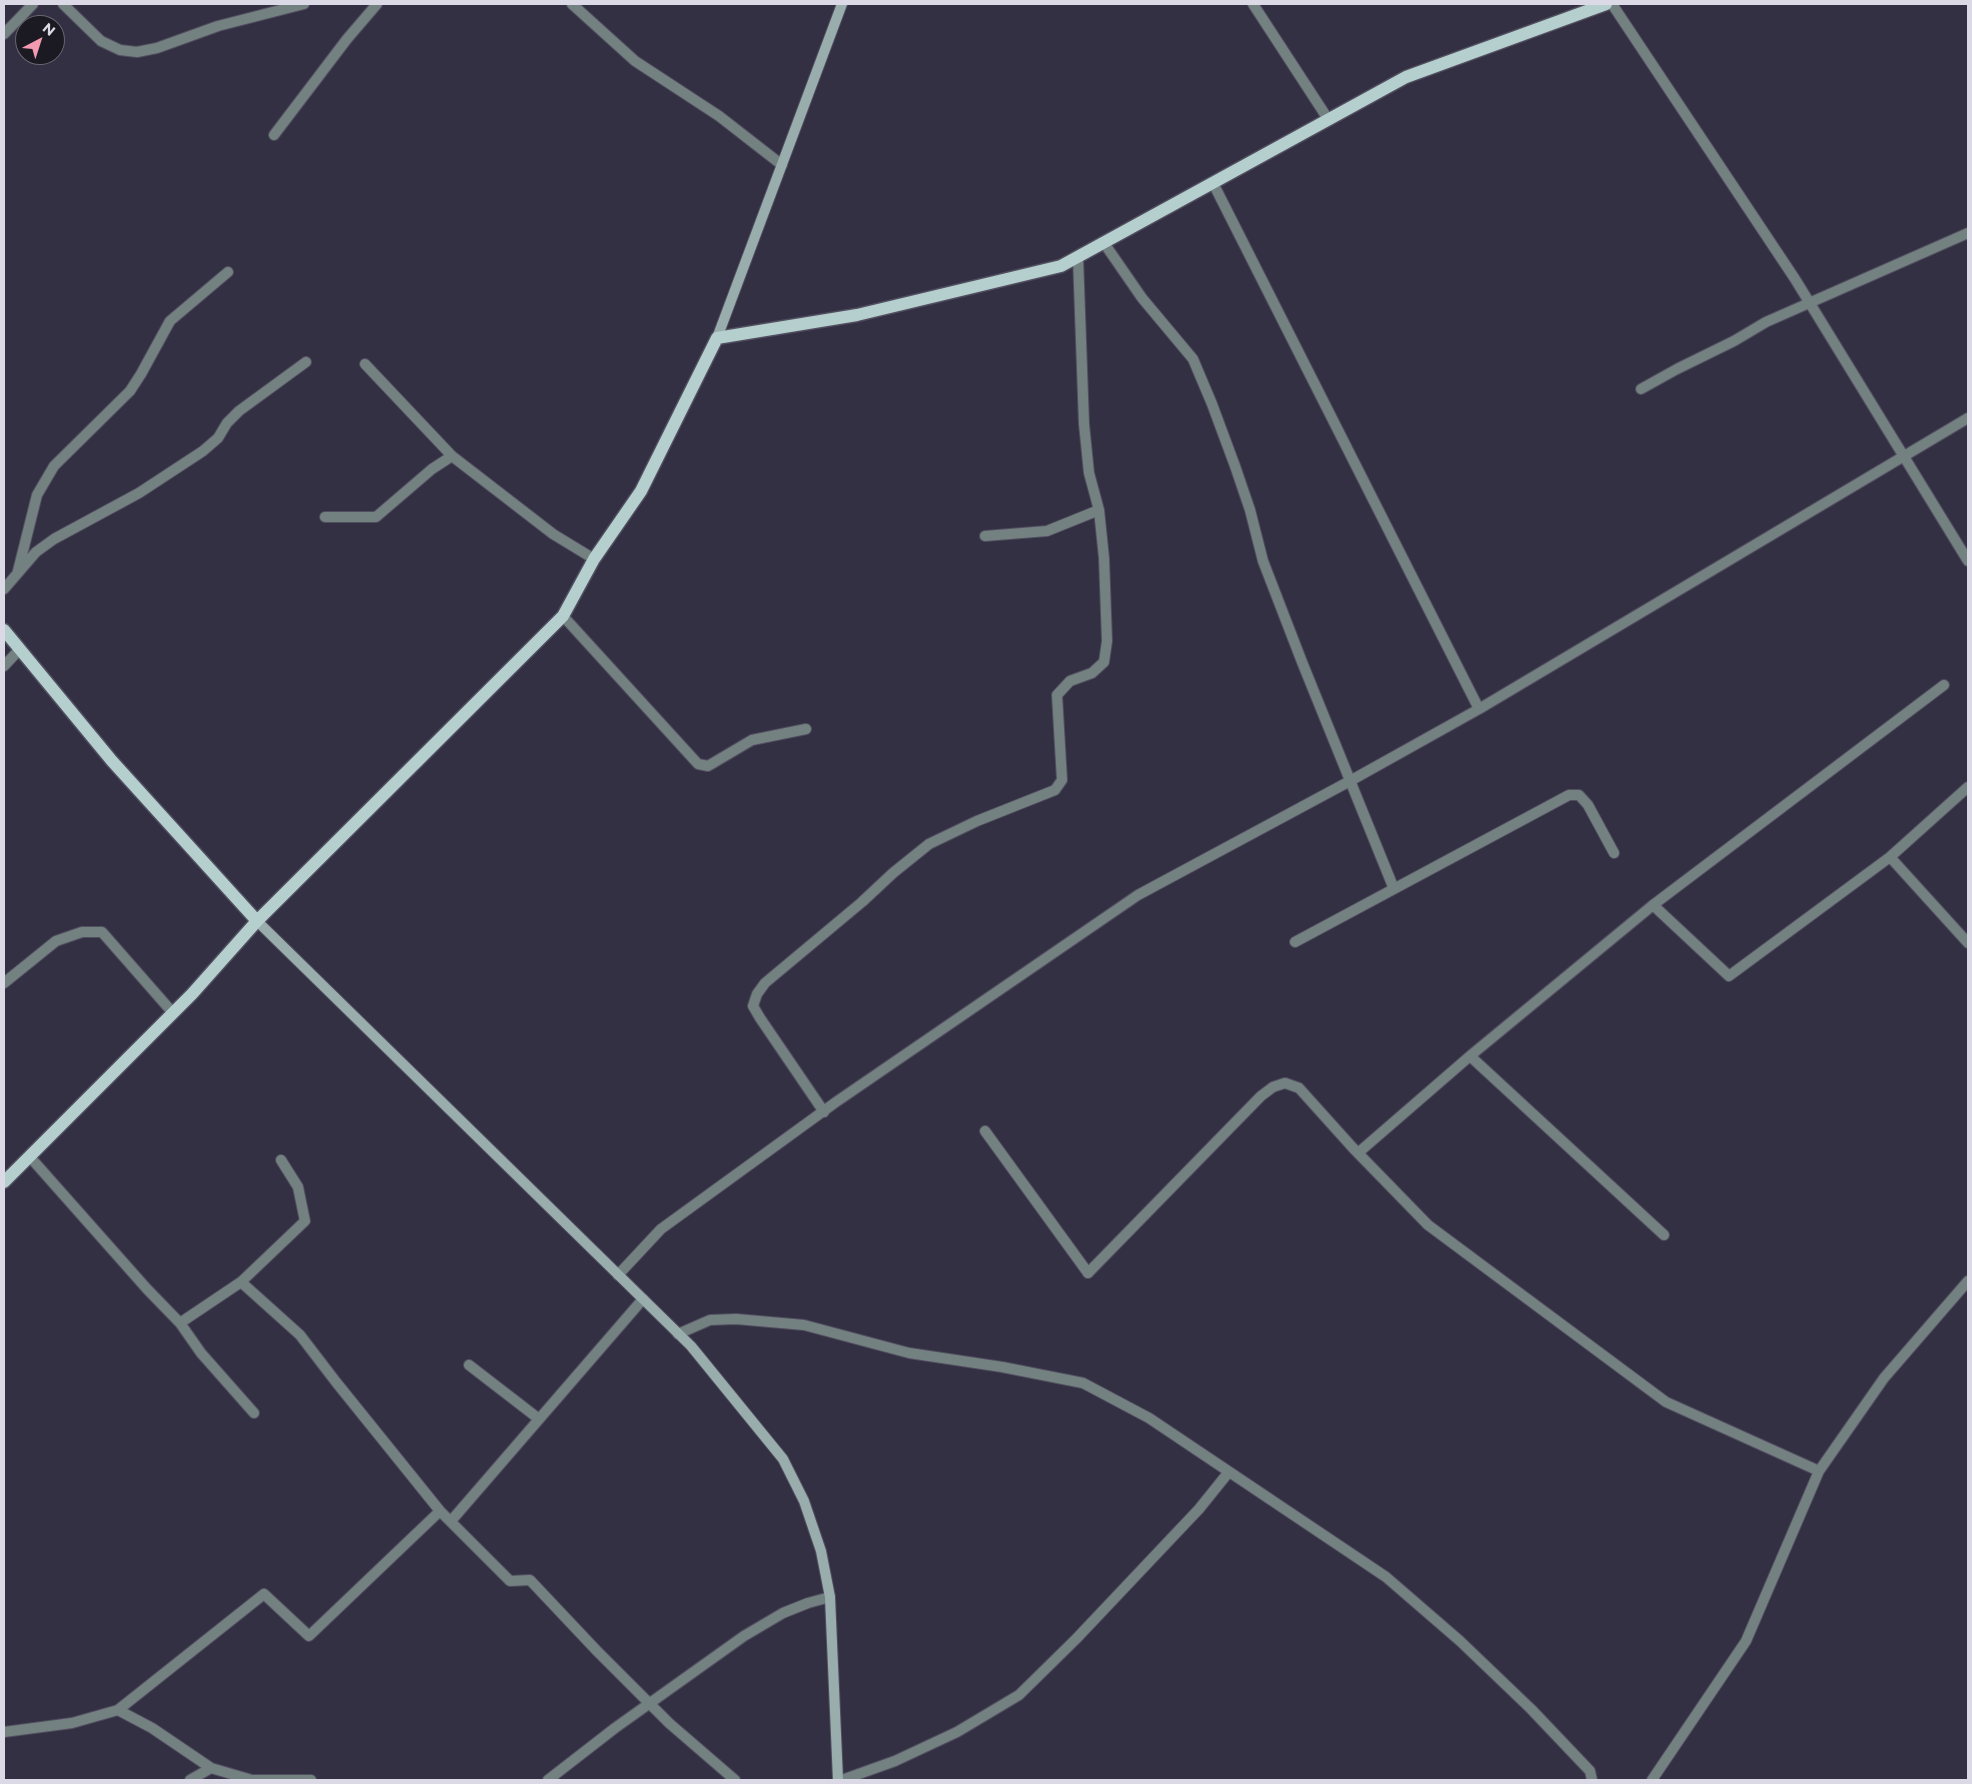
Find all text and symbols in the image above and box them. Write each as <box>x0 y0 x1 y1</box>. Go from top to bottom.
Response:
north arrow <box>15 15 65 65</box>
text: N <box>39 19 59 40</box>

